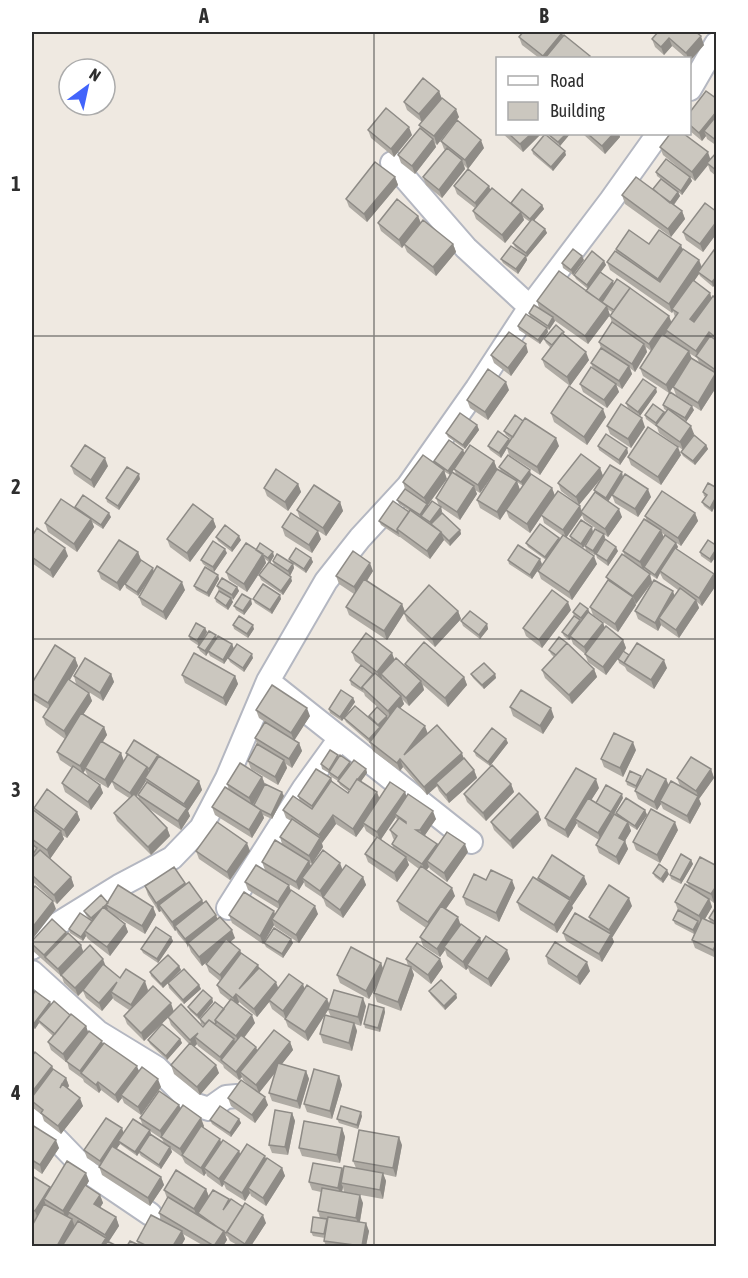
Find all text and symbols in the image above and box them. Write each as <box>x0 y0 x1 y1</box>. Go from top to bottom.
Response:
text: A <box>198 4 209 27</box>
text: B <box>539 4 549 27</box>
north arrow <box>57 57 117 117</box>
legend <box>496 57 691 135</box>
text: N <box>86 64 104 85</box>
text: Road <box>550 70 584 91</box>
text: Building <box>550 100 605 121</box>
text: 1 <box>11 172 21 195</box>
text: 2 <box>11 475 21 498</box>
text: 3 <box>11 778 21 801</box>
text: 4 <box>10 1081 21 1104</box>

